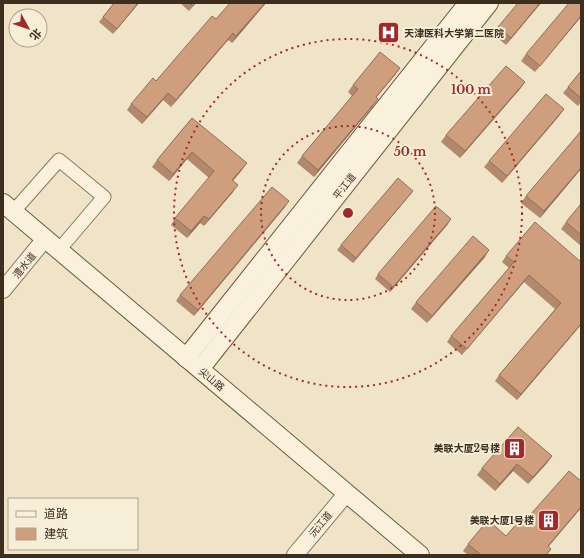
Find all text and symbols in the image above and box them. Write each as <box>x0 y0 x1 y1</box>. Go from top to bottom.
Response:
north arrow <box>8 8 48 48</box>
hospital icon: 天津医科大学第二医院 <box>376 20 402 46</box>
text: 北 <box>27 26 45 43</box>
place label: 天津医科大学第二医院 <box>404 27 504 40</box>
text: 100 m <box>451 82 492 97</box>
text: 50 m <box>394 144 427 159</box>
street label: 平江道 <box>330 170 359 202</box>
centre of rings <box>341 206 355 220</box>
street label: 澧水道 <box>10 250 39 281</box>
street label: 尖山路 <box>196 365 227 394</box>
building icon: 美联大厦2号楼 <box>502 435 528 461</box>
place label: 美联大厦2号楼 <box>433 442 500 455</box>
legend <box>8 498 138 550</box>
text: 道路 <box>44 506 68 521</box>
building icon: 美联大厦1号楼 <box>536 507 562 533</box>
street label: 沅江道 <box>306 509 335 540</box>
place label: 美联大厦1号楼 <box>470 514 534 527</box>
text: 建筑 <box>44 526 68 541</box>

